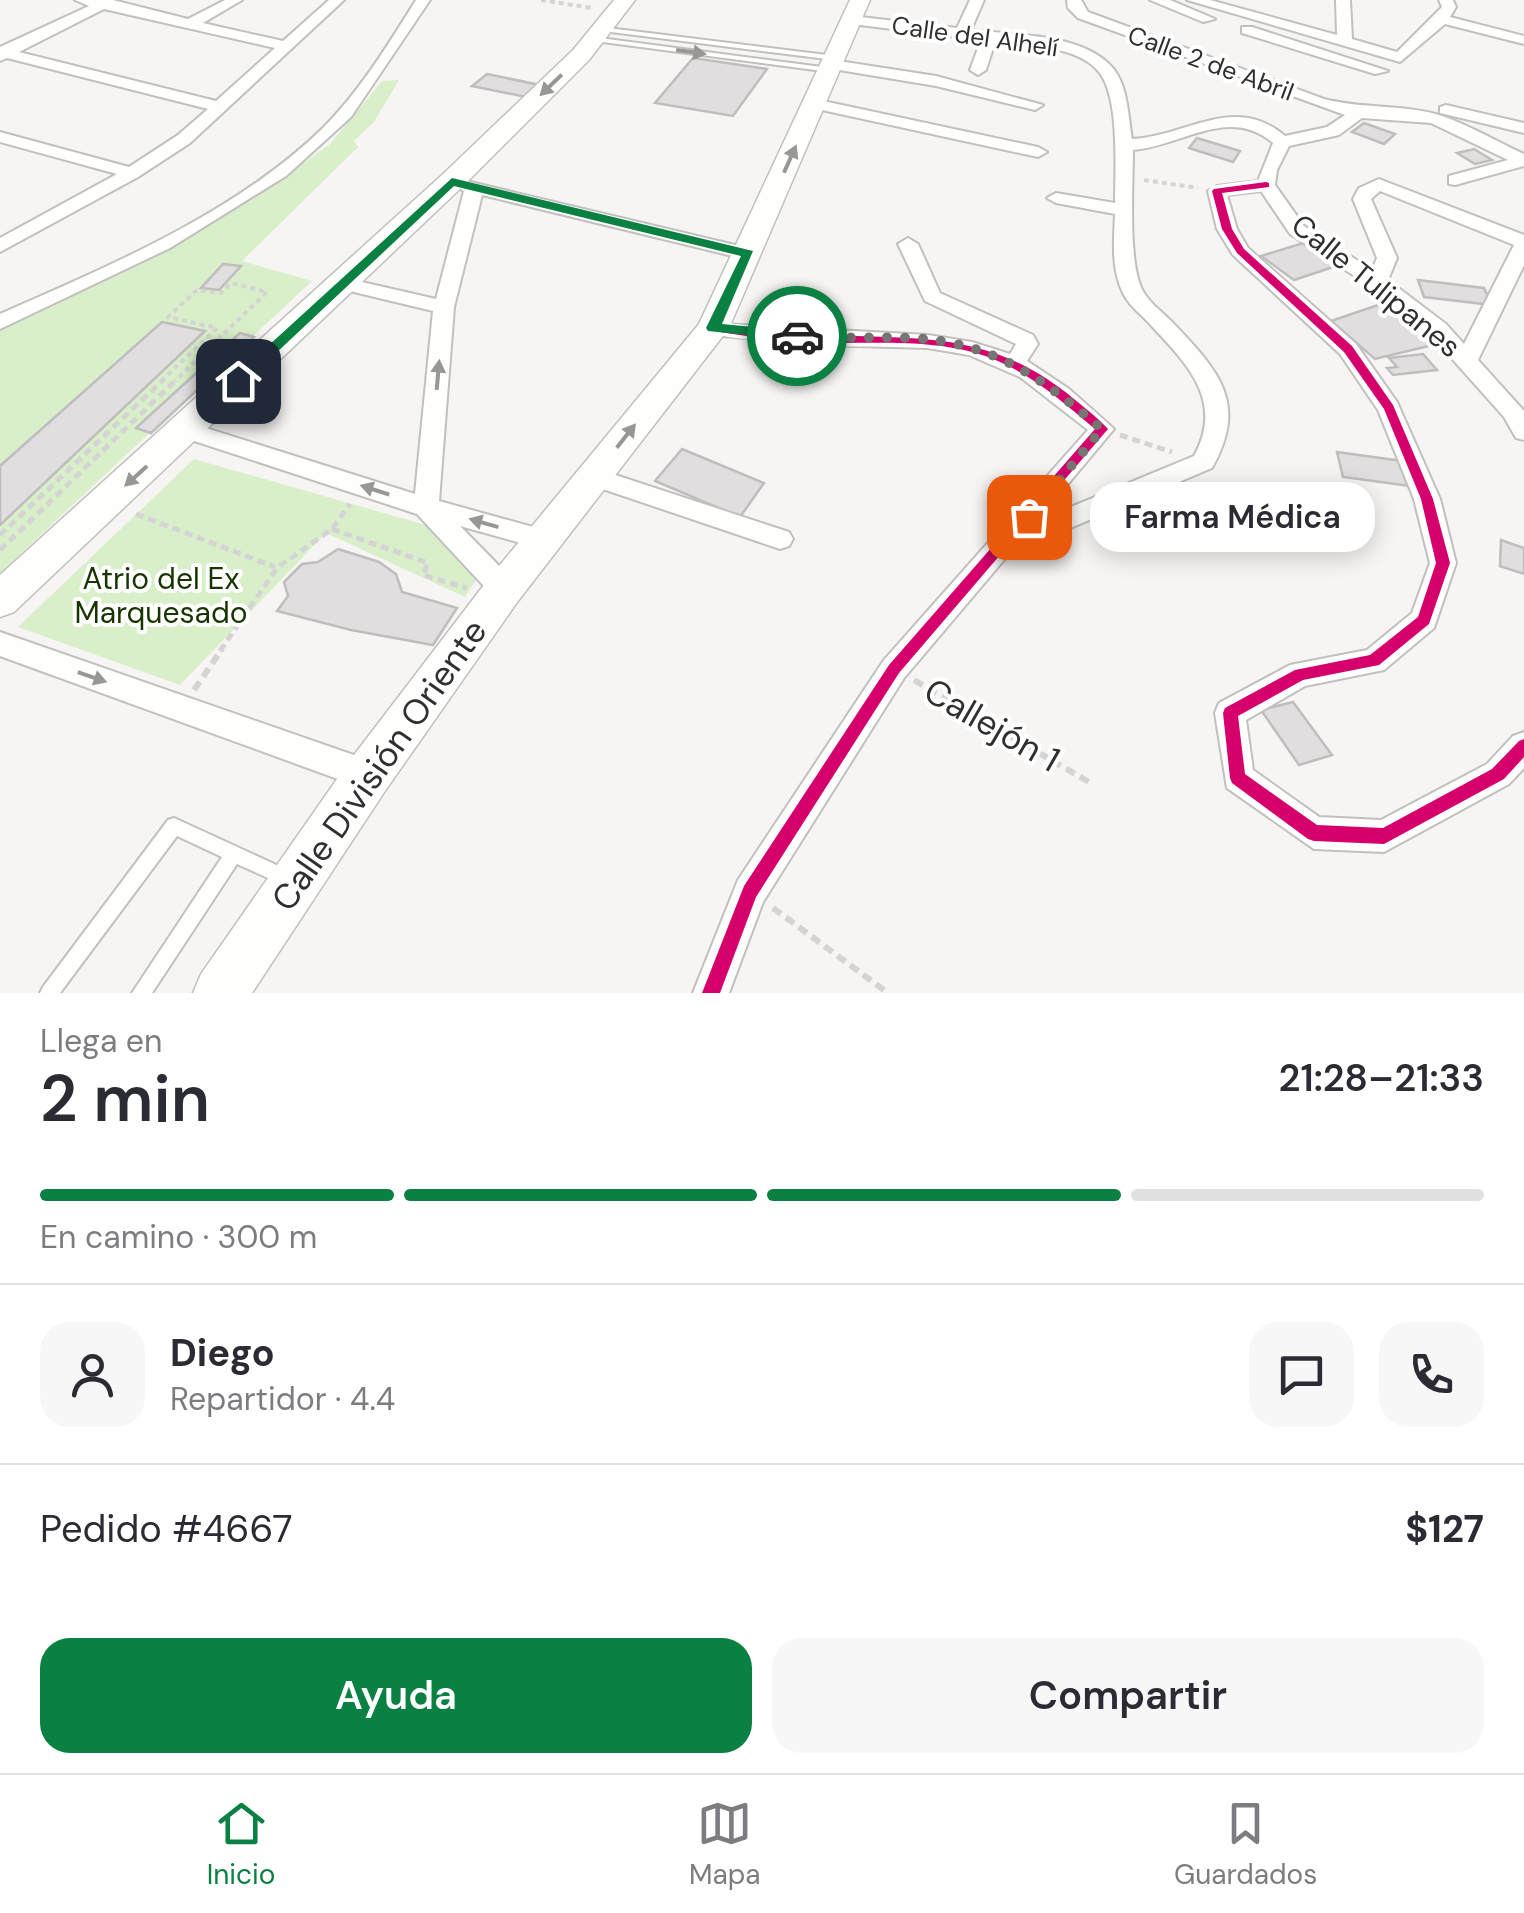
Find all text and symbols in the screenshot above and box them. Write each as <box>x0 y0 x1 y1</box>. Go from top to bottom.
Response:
street label: Calle del Alhelí <box>890 8 1061 65</box>
street label: Calle 2 de Abril <box>1123 18 1298 109</box>
one-way arrow <box>676 44 708 60</box>
one-way arrow <box>539 73 563 96</box>
one-way arrow <box>782 144 798 174</box>
street label: Calle Tulipanes <box>1284 205 1469 366</box>
courier <box>747 286 847 386</box>
icon: car <box>770 309 825 364</box>
pin <box>196 339 281 424</box>
icon: home <box>211 354 266 409</box>
one-way arrow <box>430 358 446 390</box>
one-way arrow <box>615 424 636 450</box>
one-way arrow <box>124 464 148 487</box>
pin <box>987 475 1072 560</box>
one-way arrow <box>360 482 390 497</box>
callout: Farma Médica <box>1089 482 1374 552</box>
icon: bag <box>1002 490 1057 545</box>
text: Farma Médica <box>1124 496 1341 538</box>
one-way arrow <box>468 514 499 530</box>
park label: Atrio del Ex Marquesado <box>74 559 248 632</box>
street label: Calle División Oriente <box>261 610 497 920</box>
street label: Callejón 1 <box>916 668 1068 782</box>
one-way arrow <box>77 670 107 685</box>
text: Llega en <box>40 1020 162 1062</box>
text: 21:28–21:33 <box>1279 1053 1484 1103</box>
text: 2 min <box>40 1057 210 1141</box>
text: En camino · 300 m <box>40 1216 317 1258</box>
button: person <box>40 1322 145 1427</box>
button: chat <box>1249 1322 1354 1427</box>
button: phone <box>1379 1322 1484 1427</box>
text: Diego <box>170 1328 275 1378</box>
text: Repartidor · 4.4 <box>170 1378 395 1420</box>
text: Pedido #4667 <box>40 1504 293 1554</box>
text: $127 <box>1405 1504 1484 1554</box>
button: Ayuda <box>40 1638 752 1753</box>
button: Compartir <box>772 1638 1484 1753</box>
tab: Inicio <box>207 1796 275 1893</box>
tab: Mapa <box>689 1796 760 1893</box>
tab: Guardados <box>1174 1796 1317 1893</box>

